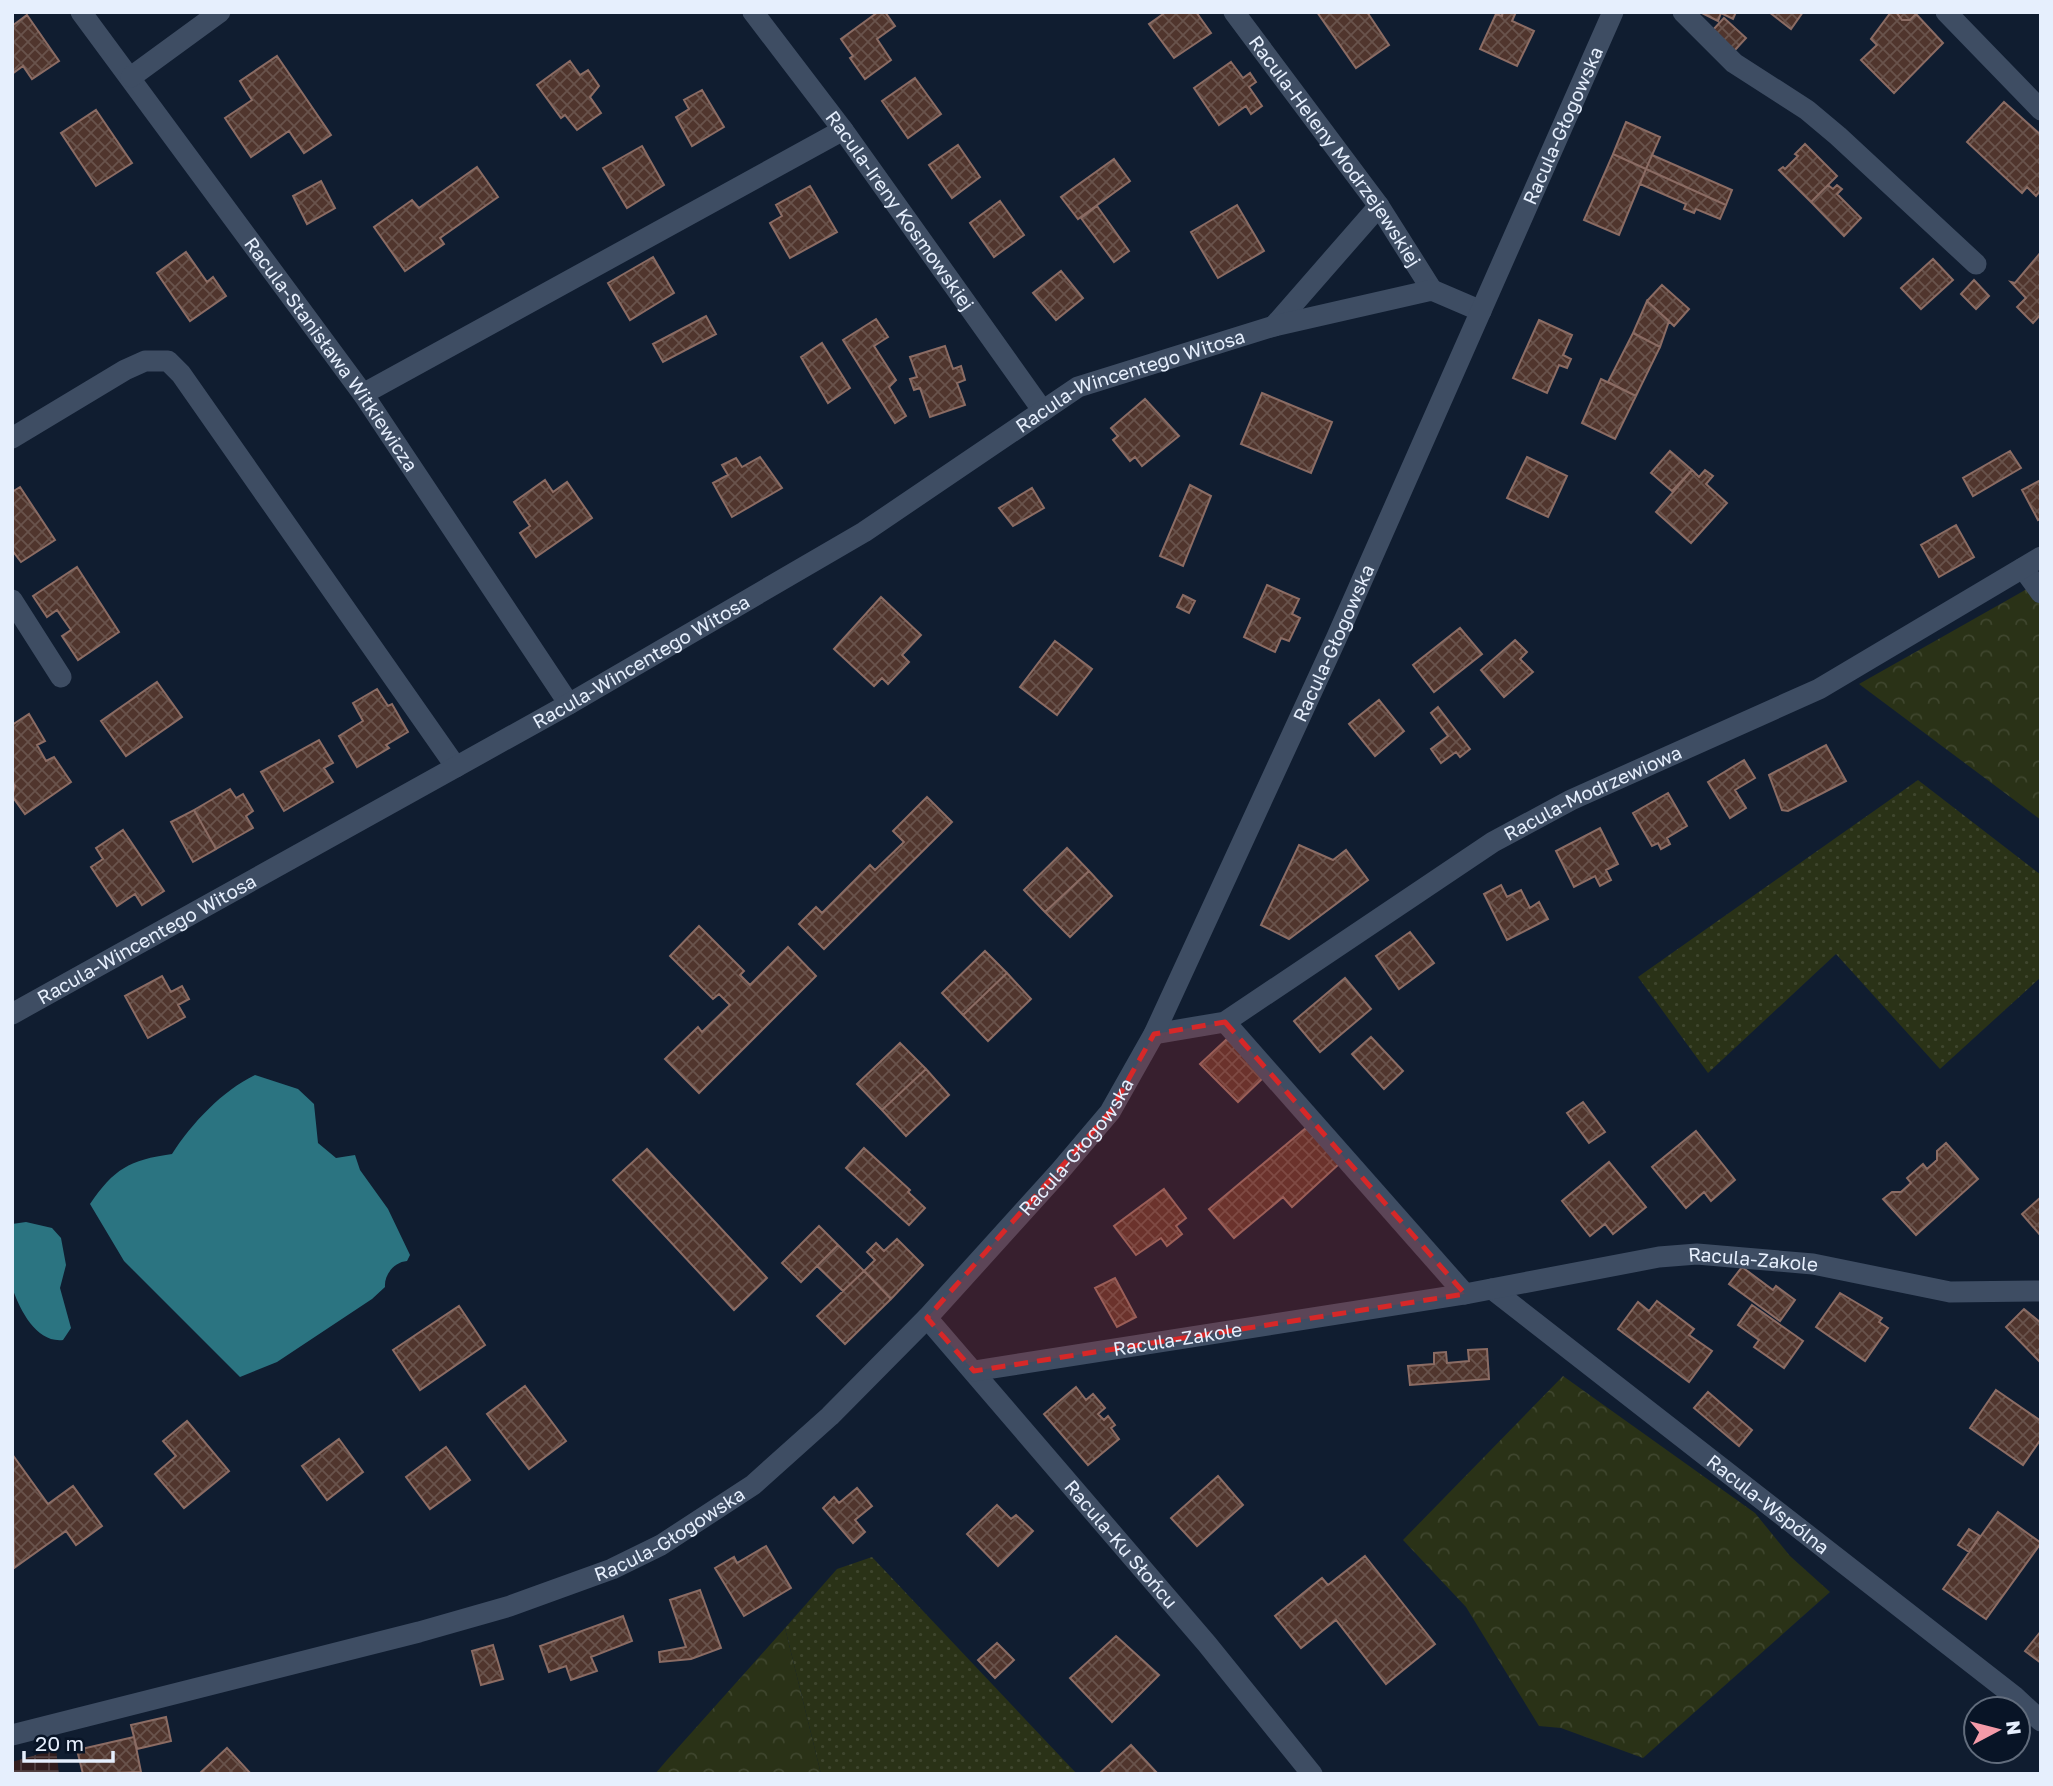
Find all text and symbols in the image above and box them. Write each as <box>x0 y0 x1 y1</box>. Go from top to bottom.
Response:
street label: Racula-Heleny Modrzejewskiej <box>1244 31 1426 271</box>
street label: Racula-Głogowska <box>1517 43 1607 208</box>
street label: Racula-Ireny Kosmowskiej <box>821 106 980 315</box>
street label: Racula-Stanisława Witkiewicza <box>240 232 423 476</box>
street label: Racula-Wincentego Witosa <box>1011 324 1247 437</box>
street label: Racula-Głogowska <box>1287 561 1379 725</box>
street label: Racula-Wincentego Witosa <box>528 589 753 733</box>
street label: Racula-Modrzewiowa <box>1500 740 1685 845</box>
street label: Racula-Wincentego Witosa <box>33 869 260 1009</box>
street label: Racula-Głogowska <box>1013 1074 1138 1220</box>
street label: Racula-Zakole <box>1687 1242 1819 1275</box>
street label: Racula-Zakole <box>1111 1317 1244 1360</box>
street label: Racula-Wspólna <box>1703 1449 1834 1559</box>
street label: Racula-Ku Słońcu <box>1060 1475 1183 1613</box>
street label: Racula-Głogowska <box>591 1482 749 1586</box>
north arrow <box>1962 1695 2032 1765</box>
text: N <box>2002 1719 2027 1736</box>
scale bar <box>24 1720 114 1764</box>
text: 20 m <box>35 1730 84 1756</box>

